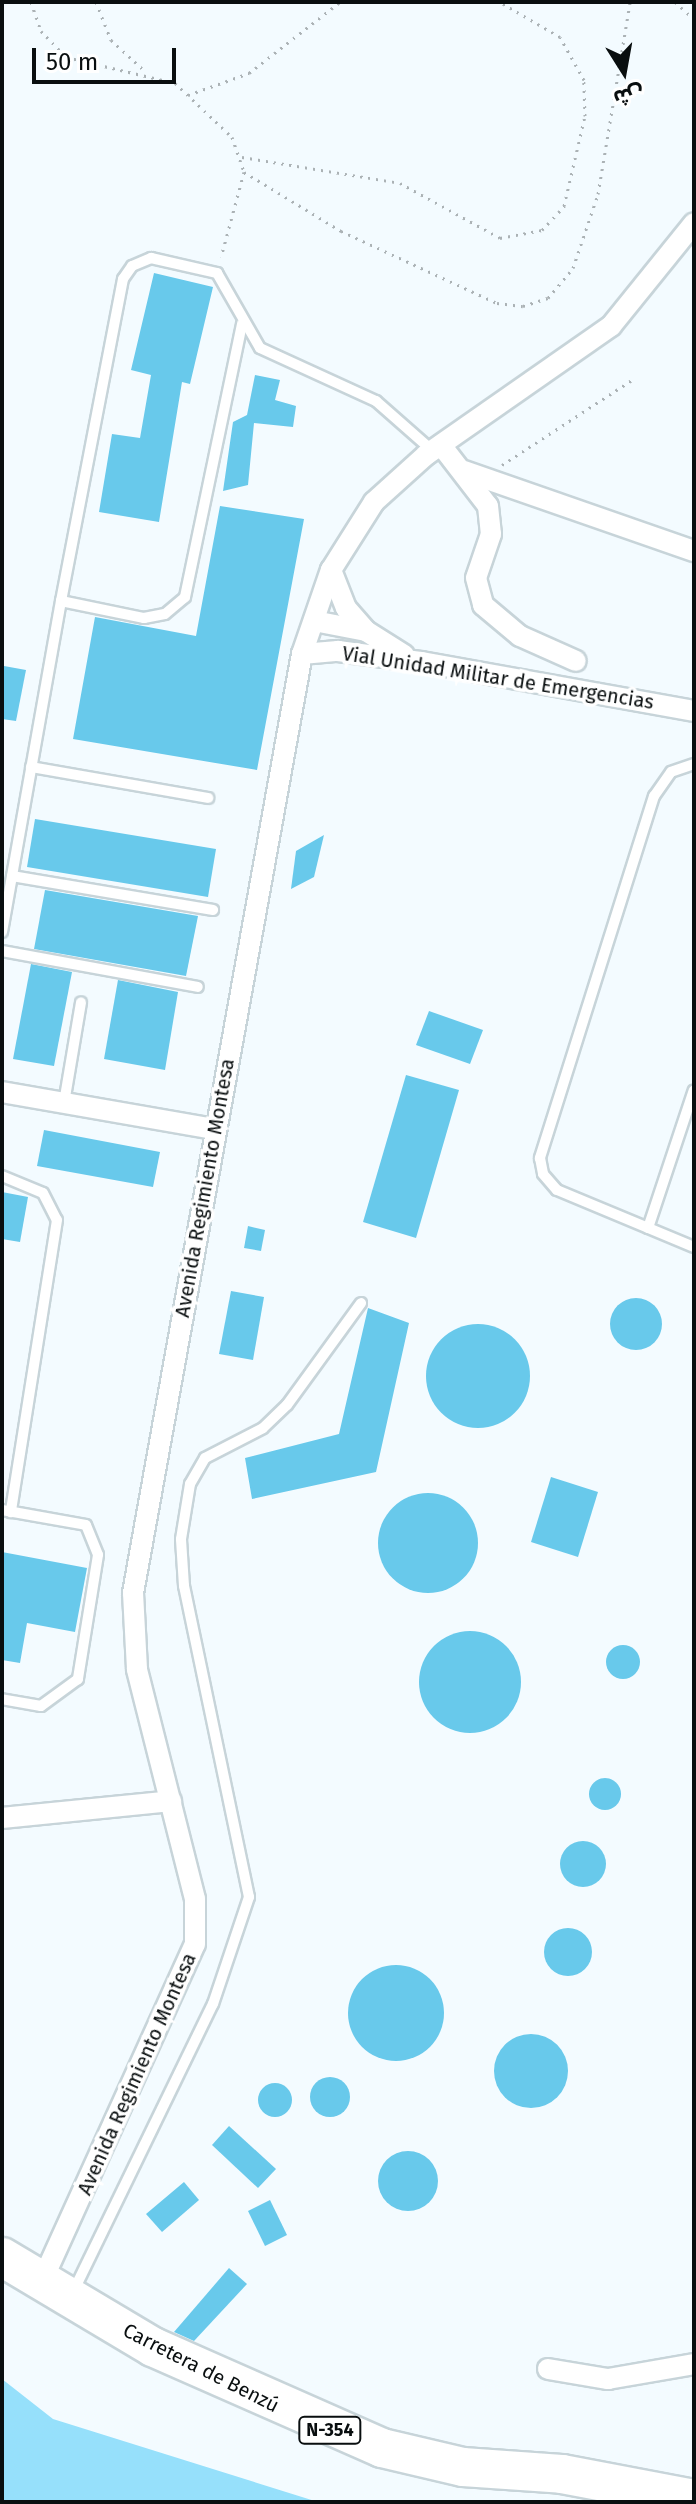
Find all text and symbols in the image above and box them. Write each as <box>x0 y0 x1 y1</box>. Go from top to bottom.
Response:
scale bar <box>36 32 180 82</box>
north arrow <box>584 32 664 112</box>
text: 50 m <box>46 48 98 76</box>
text: ش <box>611 80 646 112</box>
street label: Vial Unidad Militar de Emergencias <box>341 642 655 714</box>
street label: Avenida Regimiento Montesa <box>170 1057 240 1319</box>
street label: Avenida Regimiento Montesa <box>73 1949 201 2199</box>
street label: Carretera de Benzú <box>119 2318 283 2418</box>
road number: N-354 <box>298 2416 362 2444</box>

